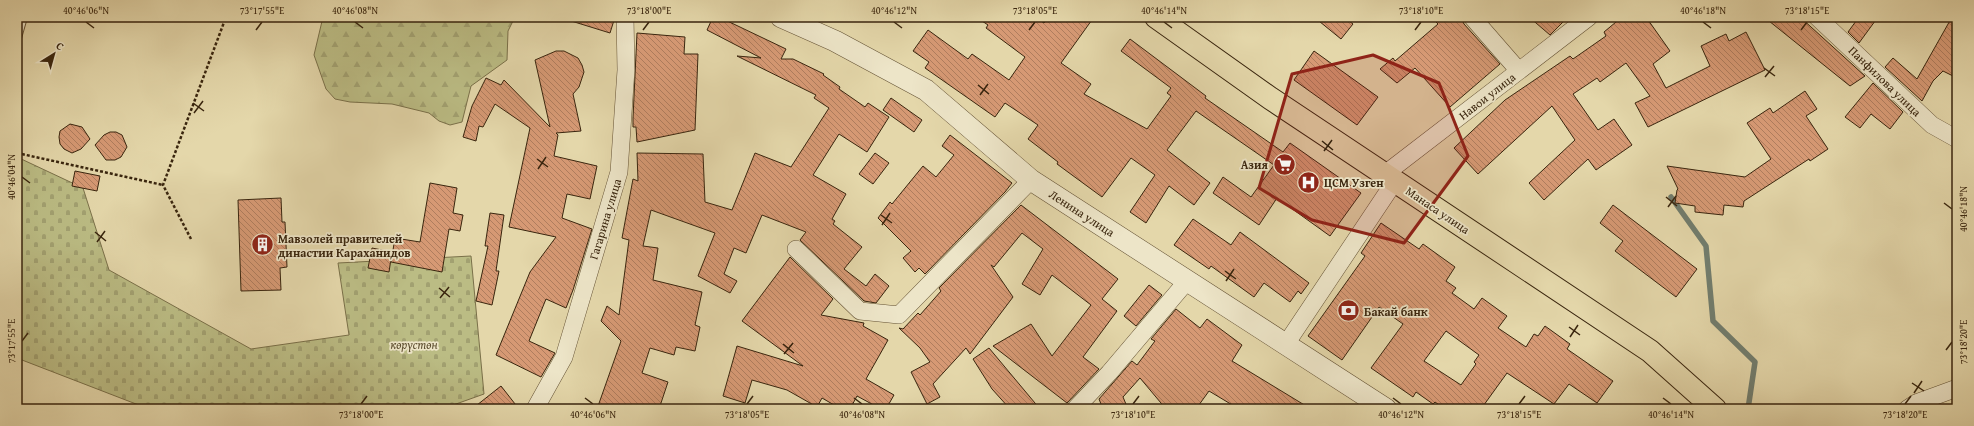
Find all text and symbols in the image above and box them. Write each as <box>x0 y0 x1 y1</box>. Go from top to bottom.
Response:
text: 40°46'06"N <box>63 3 109 18</box>
text: 73°17'55"E <box>240 3 284 18</box>
text: 40°46'08"N <box>332 3 378 18</box>
text: 73°18'00"E <box>627 3 671 18</box>
text: 40°46'12"N <box>871 3 917 18</box>
text: 73°18'05"E <box>1013 3 1057 18</box>
text: 40°46'14"N <box>1141 3 1187 18</box>
text: 73°18'10"E <box>1399 3 1443 18</box>
text: 40°46'18"N <box>1680 3 1726 18</box>
text: 73°18'15"E <box>1785 3 1829 18</box>
north arrow <box>34 34 74 74</box>
text: С <box>53 38 67 54</box>
street label: Панфилова улица <box>1845 42 1925 120</box>
street label: Навои улица <box>1455 68 1519 124</box>
supermarket icon: Азия <box>1271 151 1297 177</box>
text: 40°46'04"N <box>4 154 19 200</box>
place label: Азия <box>1241 156 1269 173</box>
hospital icon: ЦСМ Узген <box>1296 169 1322 195</box>
place label: ЦСМ Узген <box>1324 174 1384 191</box>
street label: Гагарина улица <box>585 176 625 261</box>
street label: Манаса улица <box>1403 182 1474 238</box>
street label: Ленина улица <box>1046 185 1118 241</box>
text: 40°46'18"N <box>1956 186 1971 232</box>
place label: Мавзолей правителей династии Караханидов <box>278 230 411 261</box>
building icon: Мавзолей правителей династии Караханидов <box>250 232 276 258</box>
bank icon: Бакай банк <box>1336 298 1362 324</box>
place label: Бакай банк <box>1364 303 1428 320</box>
text: 73°17'55"E <box>4 319 19 363</box>
text: 73°18'20"E <box>1956 320 1971 364</box>
park label: көрүстөн <box>390 336 438 353</box>
text: 73°18'00"E <box>339 407 383 422</box>
text: 40°46'06"N <box>570 407 616 422</box>
text: 73°18'05"E <box>725 407 769 422</box>
text: 40°46'08"N <box>839 407 885 422</box>
text: 73°18'10"E <box>1111 407 1155 422</box>
text: 40°46'12"N <box>1378 407 1424 422</box>
text: 73°18'15"E <box>1497 407 1541 422</box>
text: 40°46'14"N <box>1648 407 1694 422</box>
text: 73°18'20"E <box>1883 407 1927 422</box>

